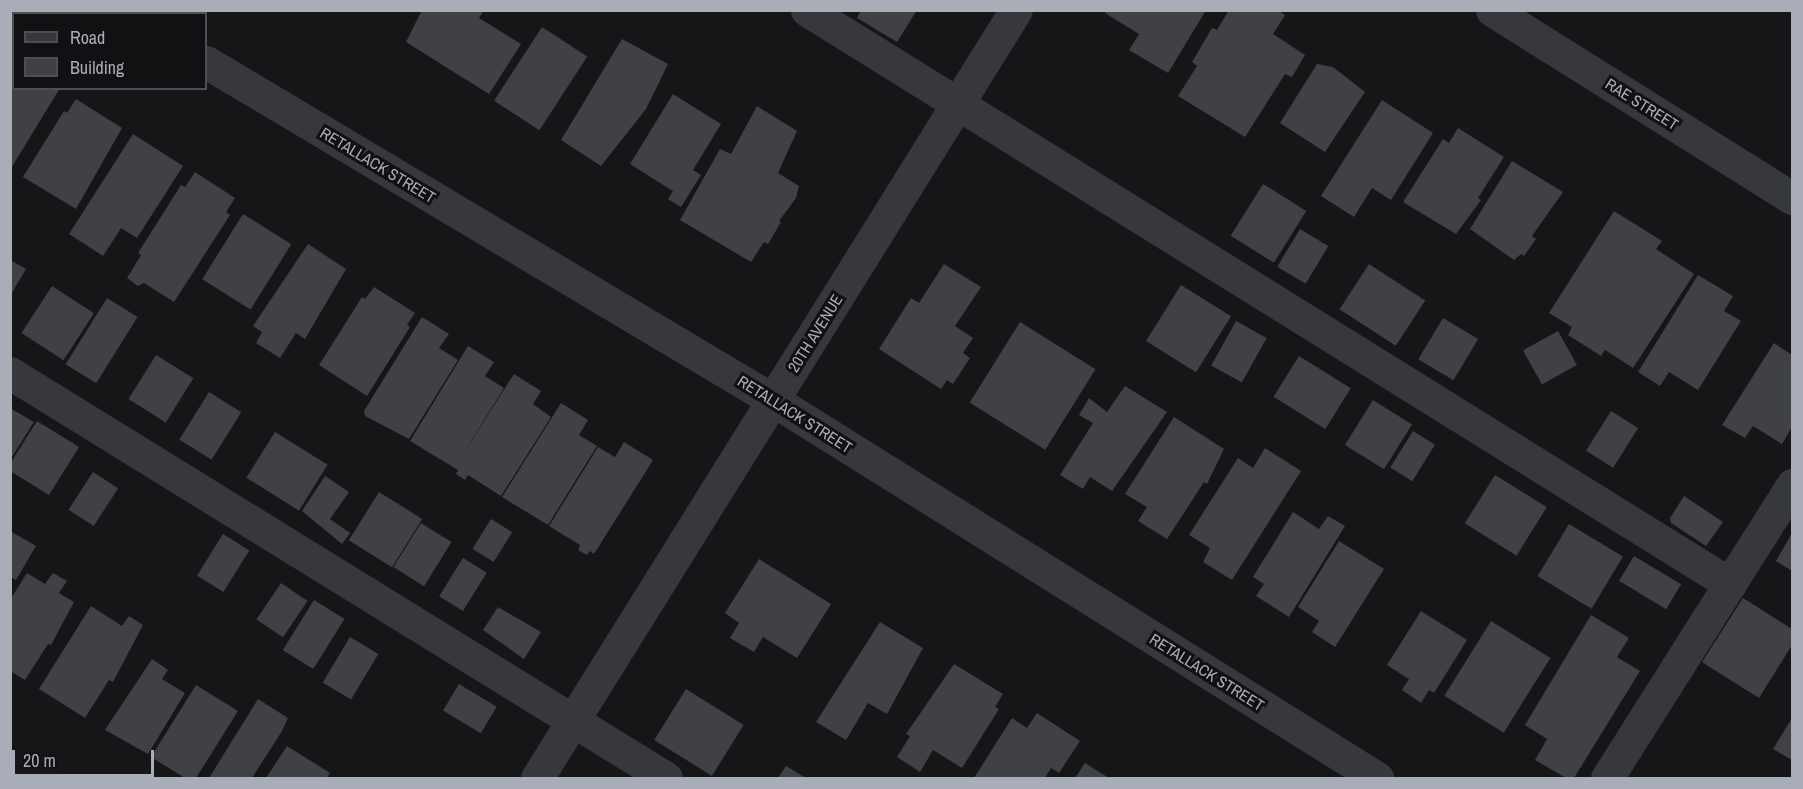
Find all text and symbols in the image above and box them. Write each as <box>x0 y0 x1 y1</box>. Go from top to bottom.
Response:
legend <box>12 12 207 90</box>
text: Road <box>70 25 105 50</box>
text: Building <box>70 55 124 80</box>
street label: RAE STREET <box>1602 74 1682 134</box>
street label: RETALLACK STREET <box>317 123 439 207</box>
street label: 20TH AVENUE <box>783 290 847 376</box>
street label: RETALLACK STREET <box>734 371 856 457</box>
street label: RETALLACK STREET <box>1146 629 1268 715</box>
scale bar <box>15 738 158 776</box>
text: 20 m <box>23 748 56 773</box>

